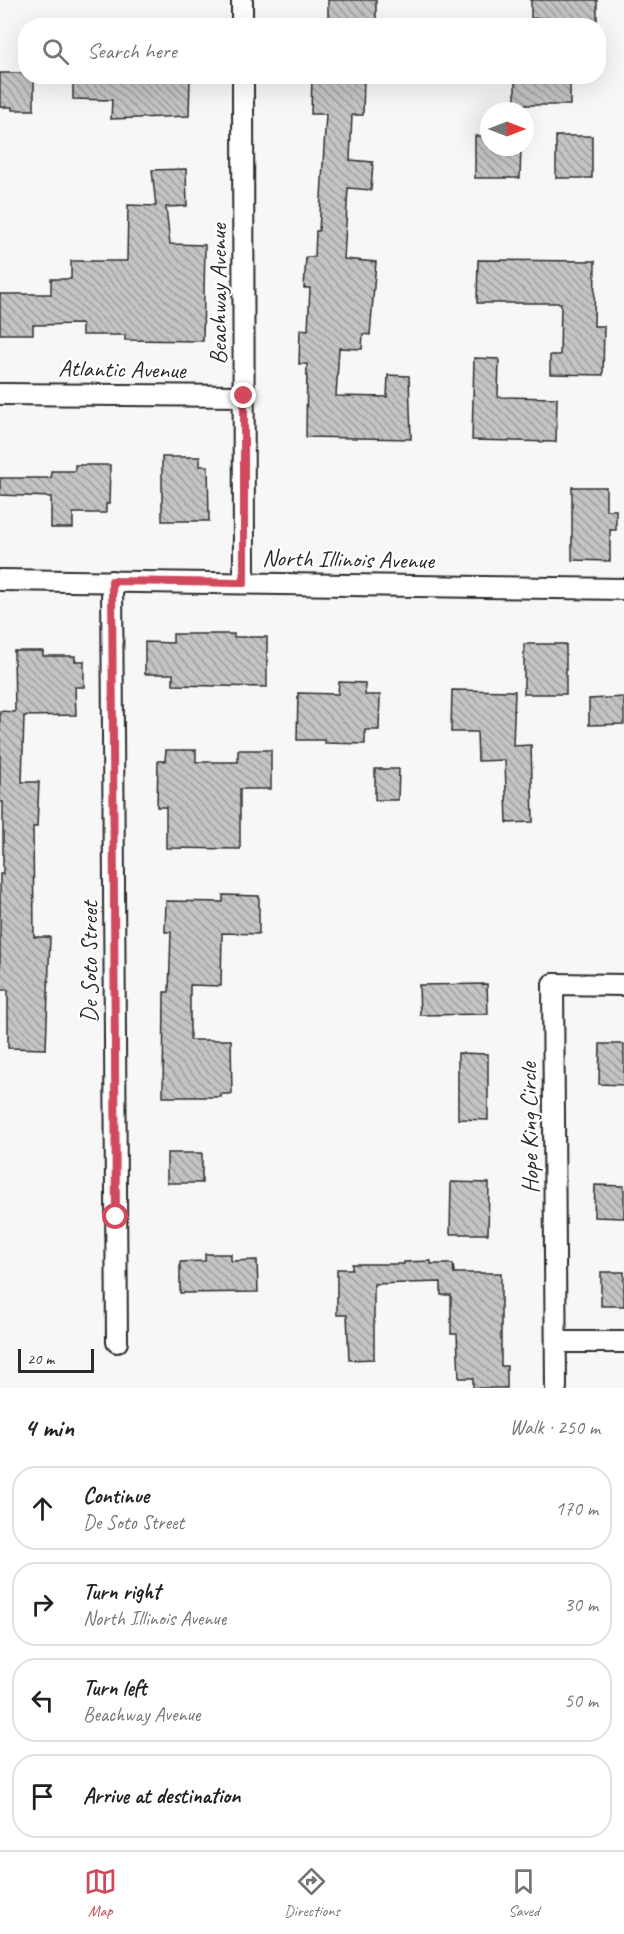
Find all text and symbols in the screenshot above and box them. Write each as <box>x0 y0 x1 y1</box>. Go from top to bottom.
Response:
search box <box>18 18 606 84</box>
icon: search <box>39 35 72 68</box>
text: Search here <box>87 37 177 65</box>
north arrow <box>480 102 534 156</box>
street label: Beachway Avenue <box>203 221 233 364</box>
street label: Atlantic Avenue <box>58 353 188 385</box>
route end <box>230 382 256 408</box>
street label: North Illinois Avenue <box>262 543 436 576</box>
street label: De Soto Street <box>74 899 104 1023</box>
street label: Hope King Circle <box>513 1060 545 1194</box>
route start <box>102 1203 128 1229</box>
scale bar <box>18 1346 94 1374</box>
text: 20 m <box>27 1349 54 1369</box>
text: 4 min <box>24 1411 74 1444</box>
text: Walk · 250 m <box>510 1415 600 1440</box>
text: Continue <box>83 1482 149 1510</box>
icon: ahead <box>26 1492 59 1525</box>
text: 170 m <box>555 1496 598 1521</box>
text: De Soto Street <box>83 1510 184 1535</box>
text: Turn right <box>83 1578 160 1606</box>
icon: right <box>26 1588 59 1621</box>
text: 30 m <box>564 1592 598 1617</box>
text: North Illinois Avenue <box>83 1606 226 1631</box>
text: Turn left <box>83 1674 147 1702</box>
icon: left <box>26 1684 59 1717</box>
text: 50 m <box>564 1688 598 1713</box>
text: Beachway Avenue <box>83 1702 200 1727</box>
icon: arrive <box>26 1780 59 1813</box>
text: Arrive at destination <box>83 1782 240 1810</box>
tab: Map <box>84 1865 117 1921</box>
tab: Directions <box>284 1865 340 1921</box>
tab: Saved <box>507 1865 540 1921</box>

